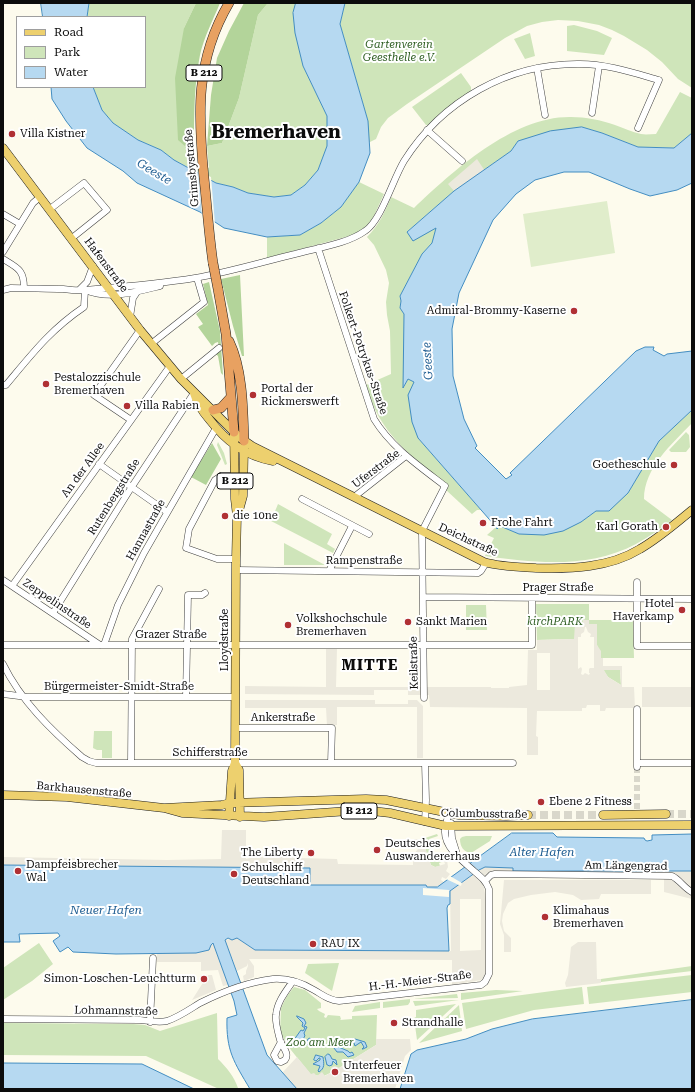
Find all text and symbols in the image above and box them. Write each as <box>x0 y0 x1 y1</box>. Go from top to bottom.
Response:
legend <box>16 16 146 88</box>
text: Road <box>54 25 83 39</box>
park label: Gartenverein Geesthelle e.V. <box>363 38 435 64</box>
text: Park <box>54 45 80 59</box>
text: Water <box>54 65 88 79</box>
road number: B 212 <box>186 65 222 81</box>
district label: Bremerhaven <box>211 121 341 143</box>
place label: Villa Kistner <box>20 127 85 141</box>
marker: Villa Kistner <box>7 129 17 139</box>
street label: Grimsbystraße <box>182 129 202 207</box>
water label: Geeste <box>134 156 174 188</box>
street label: Hafenstraße <box>81 235 131 295</box>
street label: Folkert-Potrykus-Straße <box>336 290 390 416</box>
place label: Admiral-Brommy-Kaserne <box>427 304 566 318</box>
marker: Admiral-Brommy-Kaserne <box>569 306 579 316</box>
water label: Geeste <box>420 342 436 380</box>
place label: Pestalozzischule Bremerhaven <box>54 371 141 397</box>
marker: Pestalozzischule Bremerhaven <box>41 379 51 389</box>
place label: Portal der Rickmerswerft <box>261 382 339 408</box>
marker: Portal der Rickmerswerft <box>248 390 258 400</box>
place label: Villa Rabien <box>135 399 199 413</box>
marker: Villa Rabien <box>122 401 132 411</box>
street label: An der Allee <box>59 440 107 500</box>
street label: Uferstraße <box>350 447 402 491</box>
street label: Rutenbergstraße <box>85 456 143 538</box>
place label: Goetheschule <box>593 458 666 472</box>
marker: Goetheschule <box>669 460 679 470</box>
road number: B 212 <box>217 473 253 489</box>
street label: Hannastraße <box>124 497 168 563</box>
place label: die 10ne <box>233 509 278 523</box>
marker: die 10ne <box>220 511 230 521</box>
place label: Frohe Fahrt <box>491 516 552 530</box>
marker: Frohe Fahrt <box>478 518 488 528</box>
place label: Karl Gorath <box>596 520 658 534</box>
street label: Deichstraße <box>436 521 500 559</box>
marker: Karl Gorath <box>661 522 671 532</box>
street label: Rampenstraße <box>326 554 402 568</box>
street label: Zeppelinstraße <box>20 576 94 632</box>
street label: Prager Straße <box>523 581 593 595</box>
place label: Hotel Haverkamp <box>613 597 674 623</box>
marker: Hotel Haverkamp <box>677 605 687 615</box>
street label: Lloydstraße <box>218 609 232 671</box>
place label: Volkshochschule Bremerhaven <box>296 612 387 638</box>
place label: Sankt Marien <box>416 615 487 629</box>
park label: kirchPARK <box>527 615 583 629</box>
marker: Sankt Marien <box>403 617 413 627</box>
marker: Volkshochschule Bremerhaven <box>283 620 293 630</box>
street label: Grazer Straße <box>135 628 207 642</box>
street label: Keilstraße <box>407 636 421 690</box>
district label: MITTE <box>342 657 398 675</box>
street label: Bürgermeister-Smidt-Straße <box>44 680 194 694</box>
street label: Ankerstraße <box>251 711 315 725</box>
street label: Schifferstraße <box>173 746 247 760</box>
street label: Barkhausenstraße <box>36 779 132 801</box>
place label: Ebene 2 Fitness <box>549 795 632 809</box>
marker: Ebene 2 Fitness <box>536 797 546 807</box>
road number: B 212 <box>341 803 377 819</box>
street label: Columbusstraße <box>441 807 527 821</box>
place label: Deutsches Auswandererhaus <box>385 837 480 863</box>
marker: Deutsches Auswandererhaus <box>372 845 382 855</box>
water label: Alter Hafen <box>510 845 574 859</box>
place label: The Liberty <box>241 846 303 860</box>
marker: The Liberty <box>306 848 316 858</box>
place label: Dampfeisbrecher Wal <box>26 858 118 884</box>
street label: Am Längengrad <box>584 859 668 873</box>
place label: Schulschiff Deutschland <box>242 861 309 887</box>
marker: Dampfeisbrecher Wal <box>13 866 23 876</box>
marker: Schulschiff Deutschland <box>229 869 239 879</box>
water label: Neuer Hafen <box>70 903 142 917</box>
place label: Klimahaus Bremerhaven <box>553 904 623 930</box>
marker: Klimahaus Bremerhaven <box>540 912 550 922</box>
place label: RAU IX <box>321 937 360 951</box>
marker: RAU IX <box>308 939 318 949</box>
street label: H.-H.-Meier-Straße <box>368 968 472 994</box>
place label: Simon-Loschen-Leuchtturm <box>44 972 196 986</box>
marker: Simon-Loschen-Leuchtturm <box>199 974 209 984</box>
street label: Lohmannstraße <box>74 1004 158 1018</box>
place label: Strandhalle <box>402 1016 463 1030</box>
marker: Strandhalle <box>389 1018 399 1028</box>
park label: Zoo am Meer <box>286 1036 354 1050</box>
place label: Unterfeuer Bremerhaven <box>343 1059 413 1085</box>
marker: Unterfeuer Bremerhaven <box>330 1067 340 1077</box>

